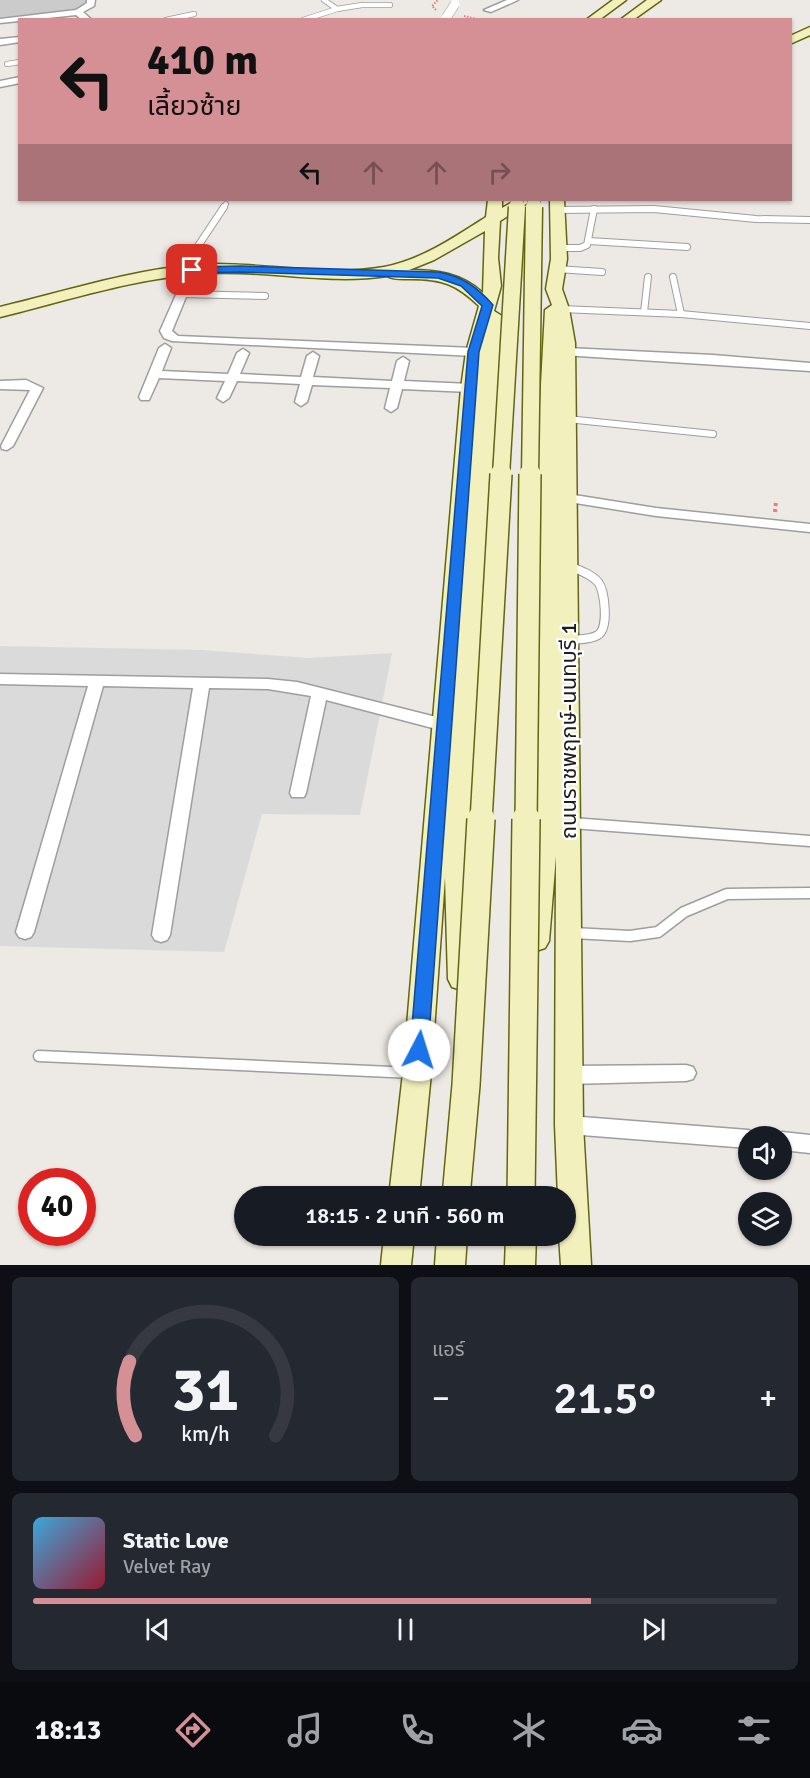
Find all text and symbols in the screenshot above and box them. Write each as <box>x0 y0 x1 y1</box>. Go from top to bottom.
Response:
text: 410 m <box>147 35 258 86</box>
icon: left <box>48 42 126 120</box>
text: เลี้ยวซ้าย <box>147 90 241 123</box>
icon: left <box>294 156 327 189</box>
icon: ahead <box>357 156 390 189</box>
icon: ahead <box>420 156 453 189</box>
icon: right <box>483 156 516 189</box>
pin <box>166 244 217 295</box>
icon: arrive <box>175 253 208 286</box>
street label: ถนนราชพฤกษ์-นนทบุรี 1 <box>555 623 582 839</box>
position arrow <box>387 1018 451 1082</box>
map controls <box>738 1126 792 1246</box>
button: sound <box>738 1126 792 1180</box>
speed limit sign: 40 <box>18 1168 96 1246</box>
button: layers <box>738 1192 792 1246</box>
text: 18:15 · 2 นาที · 560 m <box>305 1202 505 1229</box>
text: แอร์ <box>432 1337 464 1362</box>
text: 31 <box>172 1351 239 1428</box>
text: 21.5° <box>553 1371 656 1426</box>
text: − <box>432 1378 450 1419</box>
text: + <box>759 1378 777 1419</box>
text: km/h <box>181 1421 230 1447</box>
text: Static Love <box>123 1527 229 1554</box>
text: Velvet Ray <box>123 1554 211 1579</box>
icon: previous <box>141 1613 174 1646</box>
icon: pause <box>389 1613 422 1646</box>
icon: next <box>637 1613 670 1646</box>
icon: directions <box>172 1709 214 1751</box>
icon: music <box>284 1709 326 1751</box>
icon: phone <box>396 1709 438 1751</box>
icon: climate <box>508 1709 550 1751</box>
icon: car <box>621 1709 663 1751</box>
icon: filters <box>733 1709 775 1751</box>
text: 18:13 <box>35 1714 101 1747</box>

